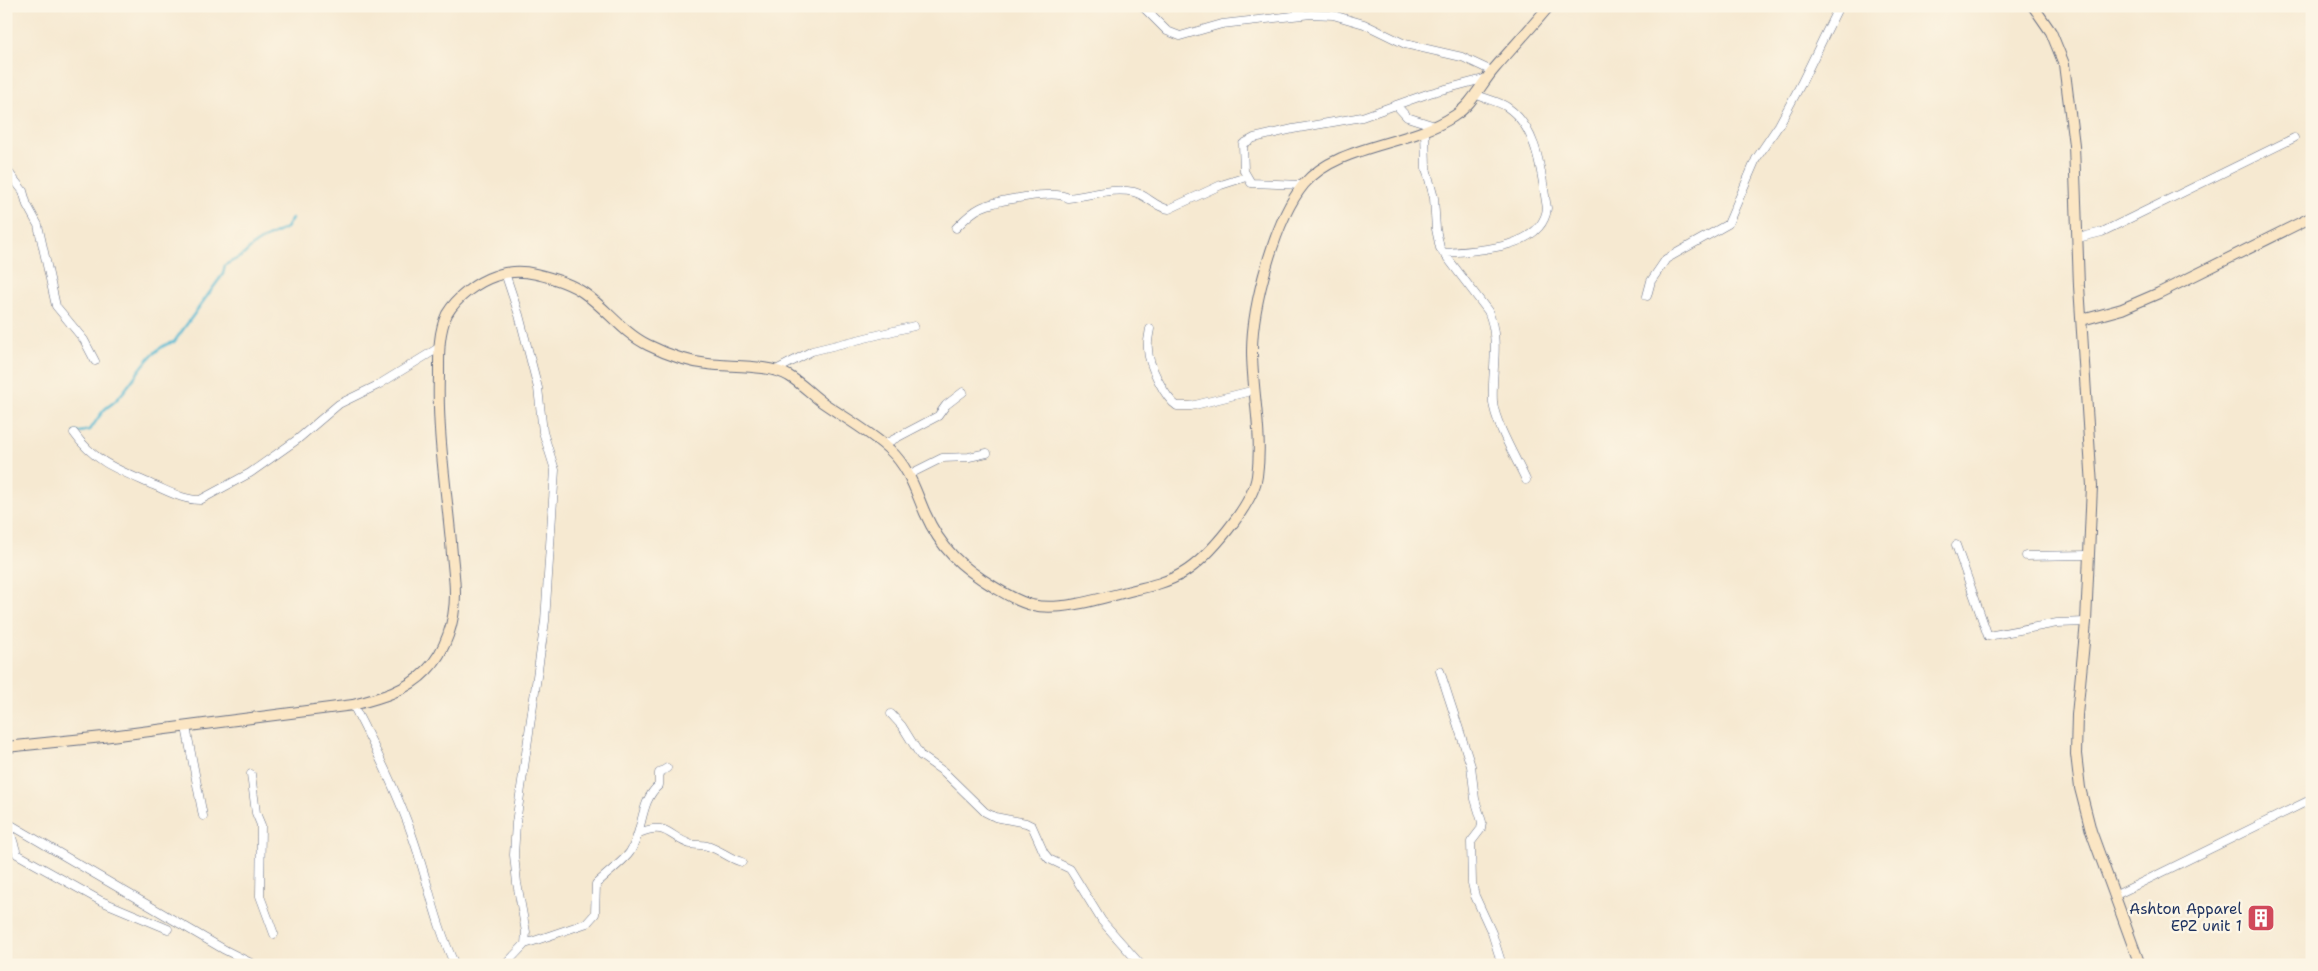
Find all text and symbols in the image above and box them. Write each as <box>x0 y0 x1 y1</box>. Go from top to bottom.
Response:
place label: Ashton Apparel EPZ unit 1 <box>2129 899 2242 936</box>
building icon: Ashton Apparel EPZ unit 1 <box>2246 903 2276 933</box>

